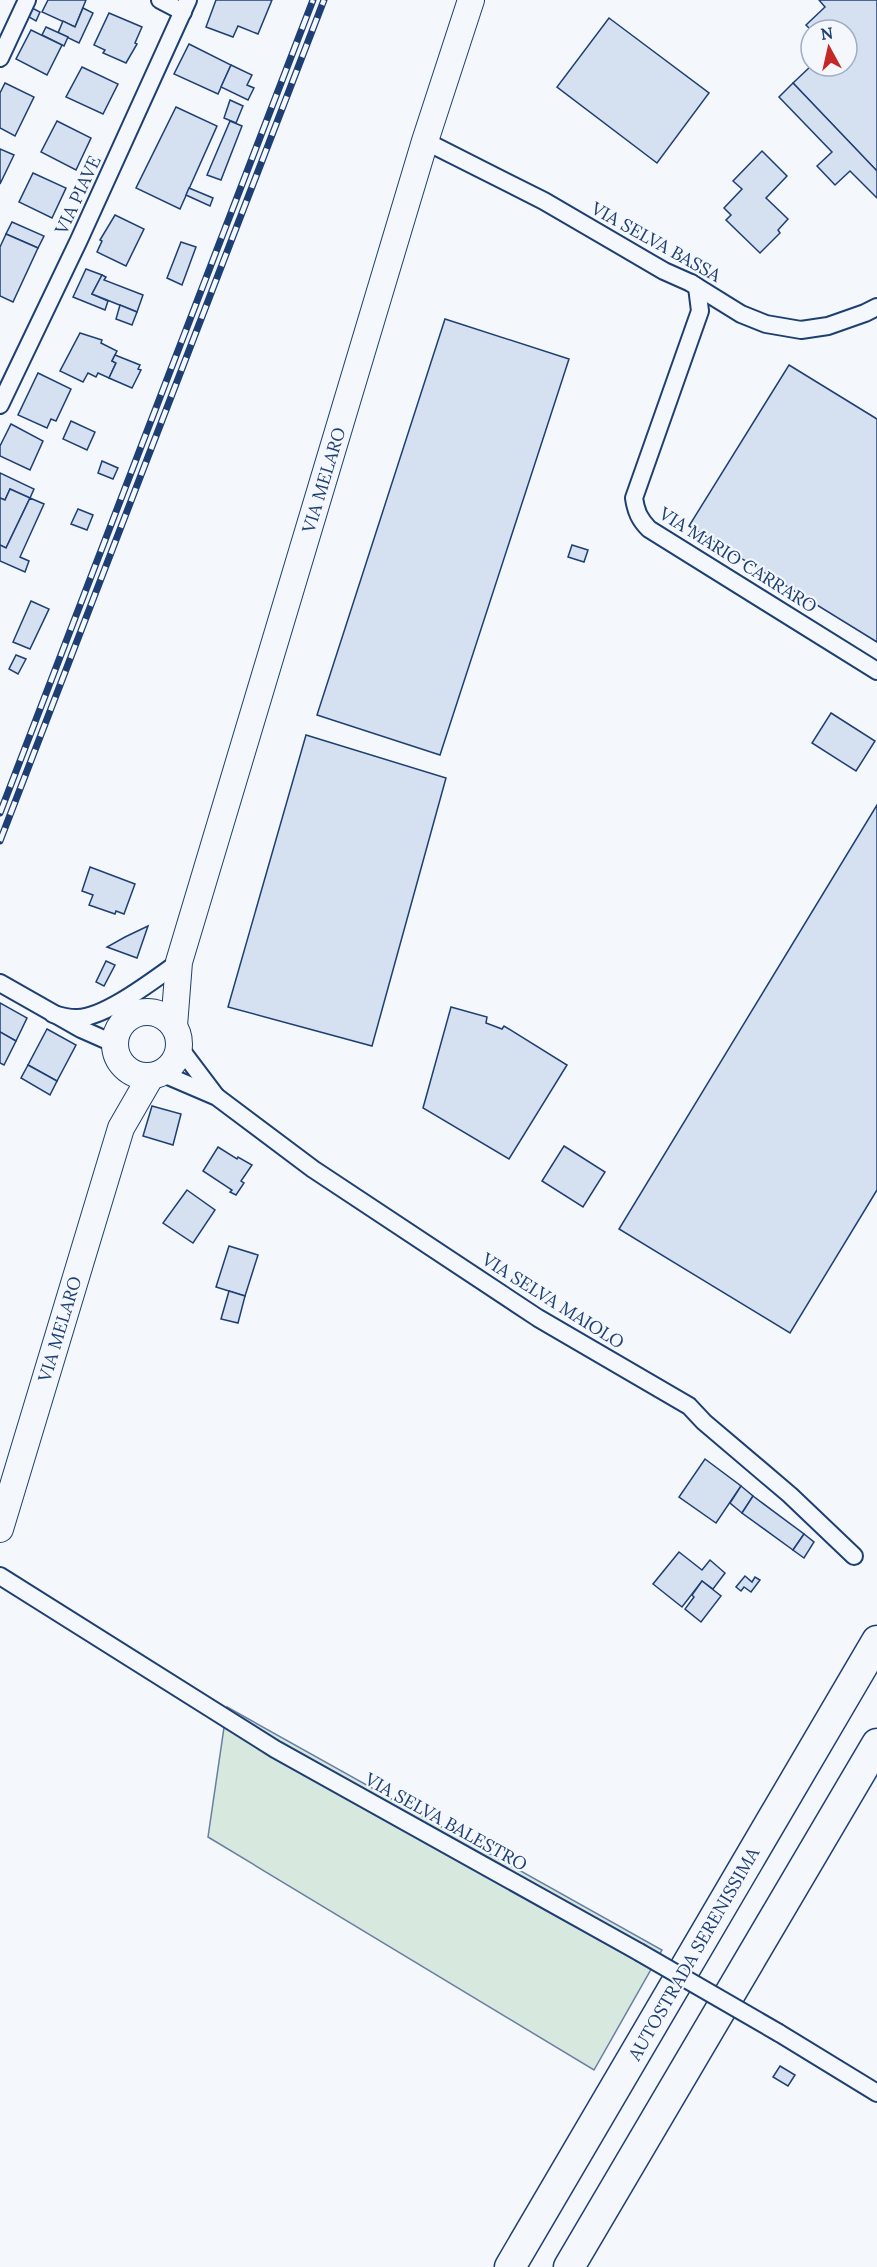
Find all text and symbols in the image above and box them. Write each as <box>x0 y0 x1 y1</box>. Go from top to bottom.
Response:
north arrow <box>799 18 859 78</box>
text: N <box>819 22 834 44</box>
street label: VIA PIAVE <box>49 152 106 239</box>
street label: VIA SELVA BASSA <box>586 196 726 287</box>
street label: VIA MELARO <box>296 424 350 536</box>
street label: VIA MARIO CARRARO <box>654 501 821 618</box>
street label: VIA SELVA MAIOLO <box>477 1247 629 1354</box>
street label: VIA MELARO <box>32 1273 86 1385</box>
street label: VIA SELVA BALESTRO <box>360 1767 531 1876</box>
street label: AUTOSTRADA SERENISSIMA <box>622 1842 765 2065</box>

